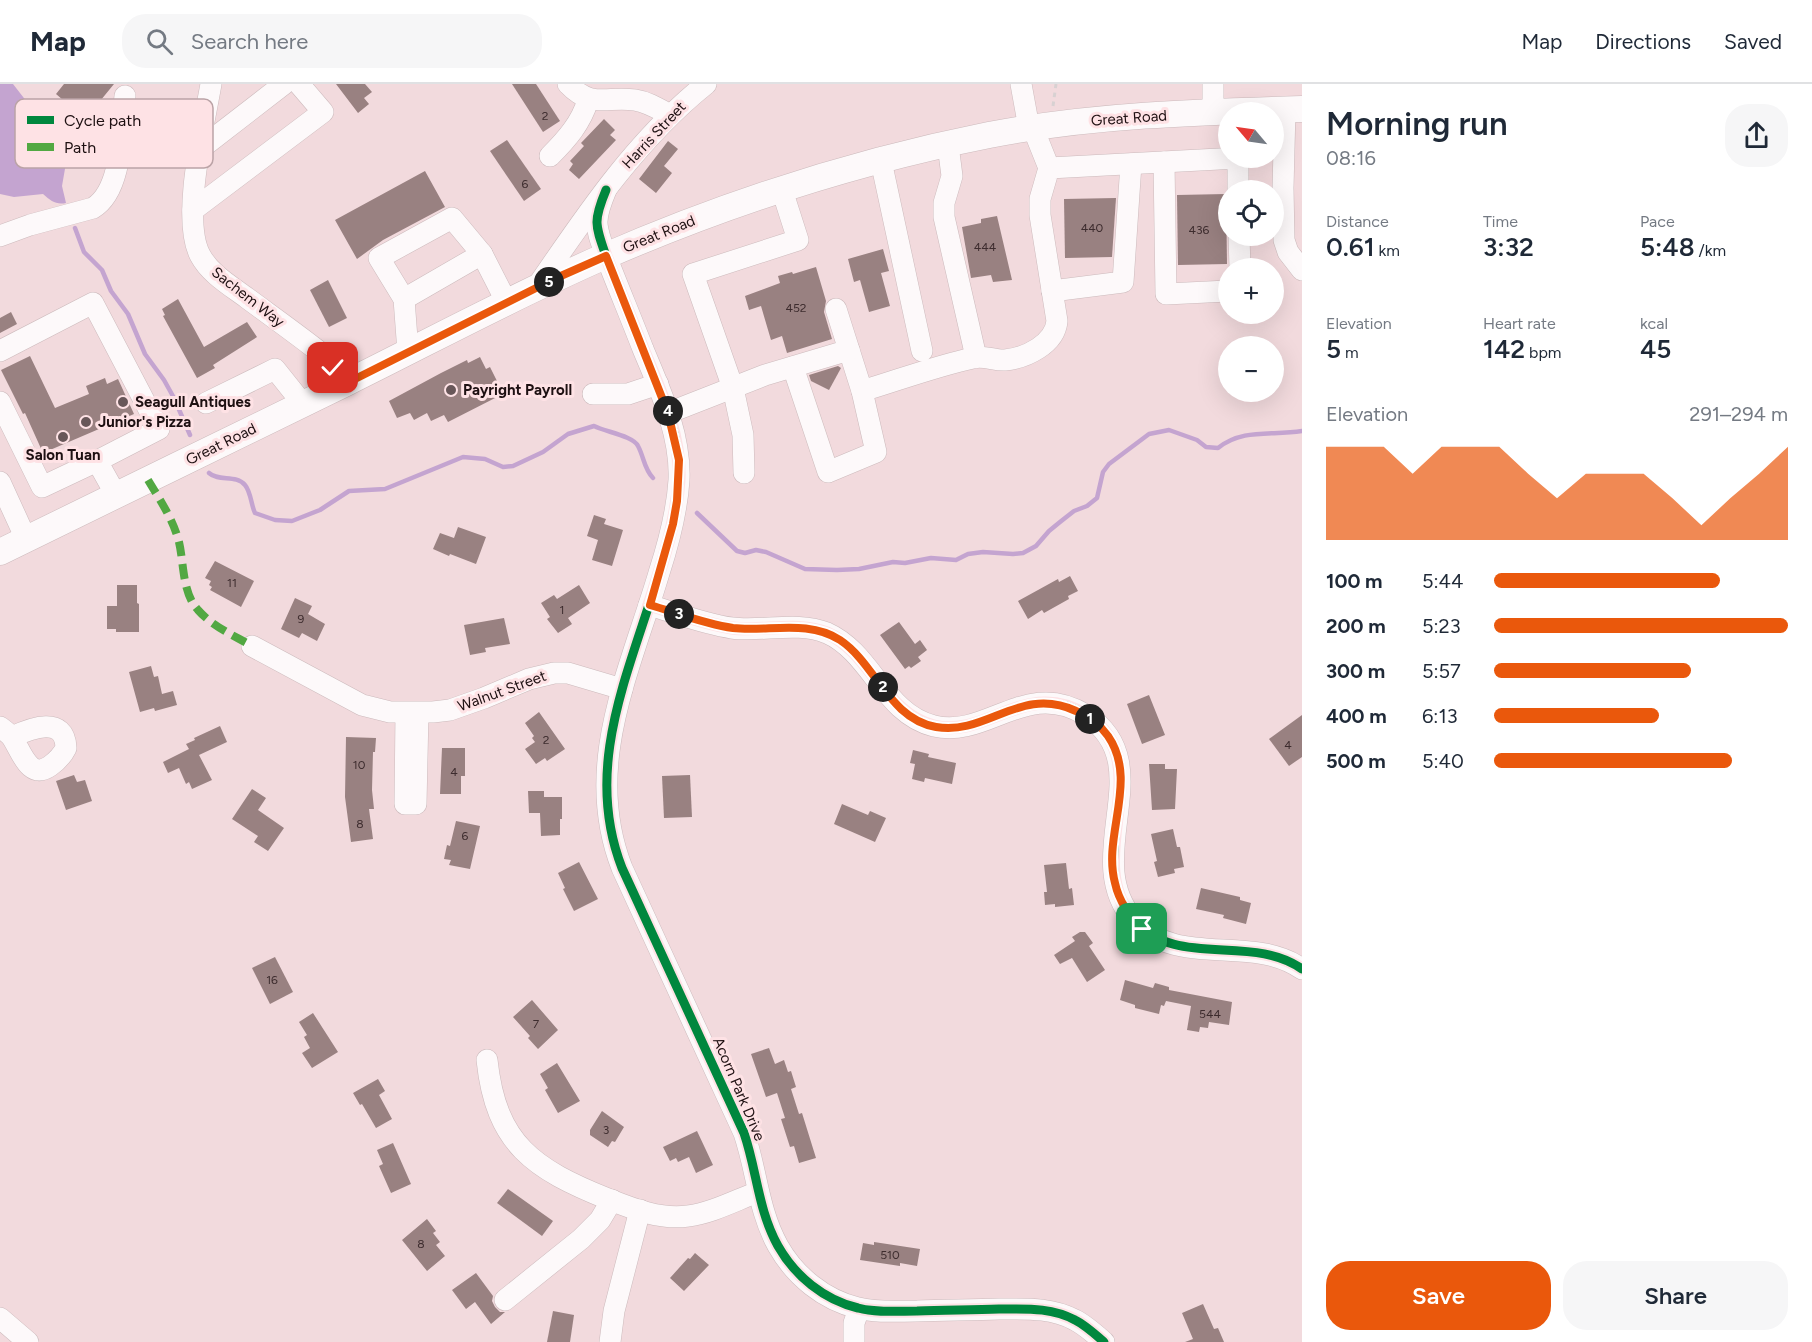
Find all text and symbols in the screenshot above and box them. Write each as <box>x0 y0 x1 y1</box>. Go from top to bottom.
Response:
search box <box>122 14 542 68</box>
text: Map <box>30 24 86 58</box>
icon: search <box>143 25 176 58</box>
text: Search here <box>191 28 308 55</box>
text: Map <box>1521 29 1562 54</box>
text: Directions <box>1595 29 1691 54</box>
text: Saved <box>1724 29 1782 54</box>
street label: Harris Street <box>618 97 690 172</box>
legend <box>15 99 213 168</box>
north arrow <box>1218 102 1284 168</box>
map controls <box>1218 102 1284 402</box>
text: Morning run <box>1326 104 1508 143</box>
button: share <box>1725 104 1788 167</box>
street label: Great Road <box>1090 106 1168 130</box>
house number: 2 <box>542 109 548 123</box>
text: Cycle path <box>64 111 141 130</box>
text: Path <box>64 138 96 157</box>
text: 08:16 <box>1326 146 1376 170</box>
house number: 6 <box>522 177 529 191</box>
button: locate <box>1218 180 1284 246</box>
street label: Great Road <box>620 211 698 257</box>
text: Distance <box>1326 212 1389 231</box>
text: Time <box>1483 212 1518 231</box>
text: Pace <box>1640 212 1675 231</box>
house number: 440 <box>1081 221 1104 235</box>
house number: 436 <box>1189 223 1210 237</box>
text: 0.61 <box>1326 231 1375 263</box>
text: 3:32 <box>1483 231 1534 263</box>
text: 5:48 <box>1640 231 1695 263</box>
house number: 444 <box>974 240 997 254</box>
text: km <box>1375 241 1400 260</box>
text: /km <box>1695 241 1726 260</box>
button: + <box>1218 258 1284 324</box>
street label: Sachem Way <box>208 263 288 331</box>
pin: 5 <box>534 267 564 297</box>
text: 5 <box>544 272 554 291</box>
house number: 452 <box>785 301 807 315</box>
text: Elevation <box>1326 314 1392 333</box>
text: Heart rate <box>1483 314 1556 333</box>
text: kcal <box>1640 314 1668 333</box>
text: 5 <box>1326 333 1341 365</box>
text: 142 <box>1483 333 1525 365</box>
text: 45 <box>1640 333 1671 365</box>
button: − <box>1218 336 1284 402</box>
pin <box>307 342 358 393</box>
text: m <box>1341 343 1359 362</box>
text: bpm <box>1525 343 1561 362</box>
icon: check <box>316 351 349 384</box>
place label: Payright Payroll <box>463 381 572 399</box>
marker: Payright Payroll <box>444 383 458 397</box>
place label: Seagull Antiques <box>135 393 251 411</box>
marker: Seagull Antiques <box>116 395 130 409</box>
pin: 4 <box>653 396 683 426</box>
text: 4 <box>663 401 673 420</box>
text: Elevation <box>1326 402 1408 426</box>
text: 291–294 m <box>1689 402 1788 426</box>
place label: Junior's Pizza <box>98 413 191 431</box>
marker: Junior's Pizza <box>79 415 93 429</box>
street label: Great Road <box>183 419 259 469</box>
marker: Salon Tuan <box>56 430 70 444</box>
place label: Salon Tuan <box>26 446 100 464</box>
text: 100 m <box>1326 569 1383 593</box>
text: 5:44 <box>1422 569 1463 593</box>
house number: 11 <box>227 576 237 590</box>
pin: 3 <box>664 599 694 629</box>
house number: 1 <box>560 603 564 617</box>
text: 3 <box>675 604 683 623</box>
house number: 9 <box>298 612 305 626</box>
text: 200 m <box>1326 614 1386 638</box>
text: 5:23 <box>1422 614 1461 638</box>
text: 300 m <box>1326 659 1385 683</box>
text: 5:57 <box>1422 659 1461 683</box>
street label: Walnut Street <box>455 667 549 715</box>
pin: 2 <box>868 672 898 702</box>
text: 2 <box>878 677 888 696</box>
pin: 1 <box>1075 704 1105 734</box>
text: 400 m <box>1326 704 1387 728</box>
text: 6:13 <box>1422 704 1458 728</box>
text: 1 <box>1087 709 1093 728</box>
house number: 2 <box>543 733 549 747</box>
house number: 4 <box>1284 738 1292 752</box>
text: 500 m <box>1326 749 1386 773</box>
text: 5:40 <box>1422 749 1464 773</box>
house number: 10 <box>353 758 366 772</box>
house number: 4 <box>450 765 458 779</box>
house number: 8 <box>356 817 364 831</box>
house number: 6 <box>462 829 469 843</box>
pin <box>1116 903 1167 954</box>
icon: arrive <box>1125 912 1158 945</box>
house number: 16 <box>266 973 278 987</box>
house number: 544 <box>1199 1007 1221 1021</box>
house number: 7 <box>533 1017 540 1031</box>
street label: Acorn Park Drive <box>709 1034 769 1144</box>
house number: 3 <box>603 1123 609 1137</box>
house number: 8 <box>417 1237 425 1251</box>
house number: 510 <box>880 1248 900 1262</box>
button: Save <box>1326 1261 1551 1330</box>
button: Share <box>1563 1261 1788 1330</box>

